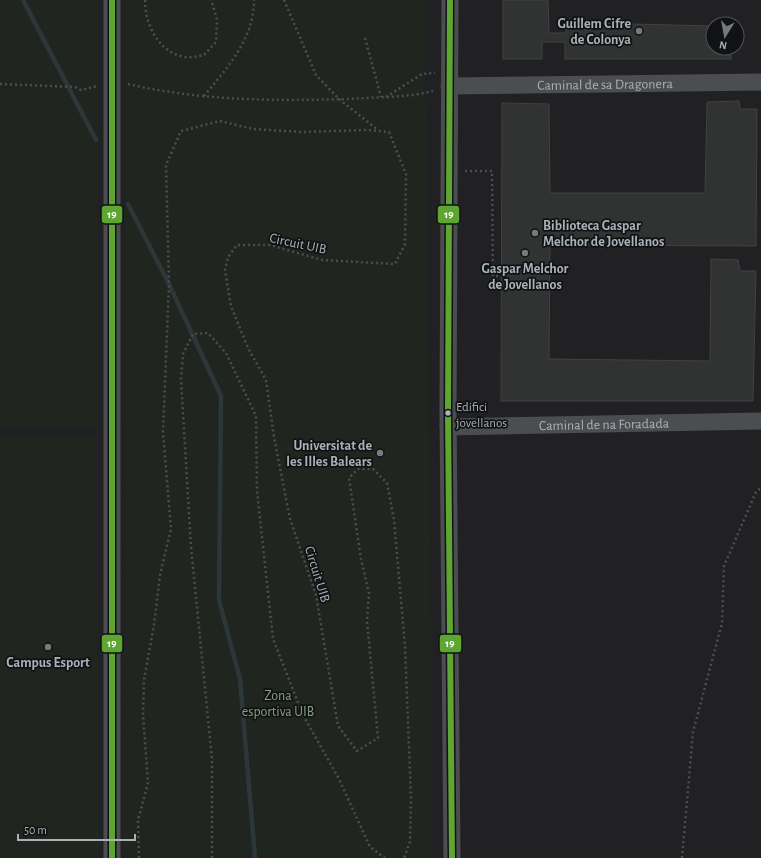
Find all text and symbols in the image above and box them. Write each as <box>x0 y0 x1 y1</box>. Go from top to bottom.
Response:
north arrow <box>705 16 745 56</box>
place label: Guillem Cifre de Colonya <box>558 17 631 47</box>
marker: Guillem Cifre de Colonya <box>634 26 644 36</box>
text: N <box>718 39 728 51</box>
street label: Caminal de sa Dragonera <box>537 77 673 93</box>
line badge: 19 <box>101 205 123 224</box>
line badge: 19 <box>437 205 460 224</box>
text: 19 <box>107 209 117 220</box>
text: 19 <box>444 209 454 220</box>
place label: Biblioteca Gaspar Melchor de Jovellanos <box>543 219 664 249</box>
marker: Biblioteca Gaspar Melchor de Jovellanos <box>530 228 540 238</box>
street label: Circuit UIB <box>268 231 328 257</box>
marker: Gaspar Melchor de Jovellanos <box>520 248 530 258</box>
place label: Gaspar Melchor de Jovellanos <box>482 262 569 292</box>
place label: Edifici jovellanos <box>456 401 507 430</box>
marker: Edifici jovellanos <box>443 408 453 418</box>
street label: Caminal de na Foradada <box>539 417 670 433</box>
place label: Universitat de les Illes Balears <box>286 439 372 469</box>
marker: Universitat de les Illes Balears <box>375 448 385 458</box>
street label: Circuit UIB <box>302 545 332 604</box>
line badge: 19 <box>101 634 123 653</box>
line badge: 19 <box>439 634 462 653</box>
text: 19 <box>107 638 117 649</box>
text: 19 <box>445 638 455 649</box>
marker: Campus Esport <box>43 642 53 652</box>
place label: Campus Esport <box>6 656 90 670</box>
park label: Zona esportiva UIB <box>242 689 314 719</box>
scale bar <box>18 816 135 842</box>
text: 50 m <box>24 824 47 836</box>

